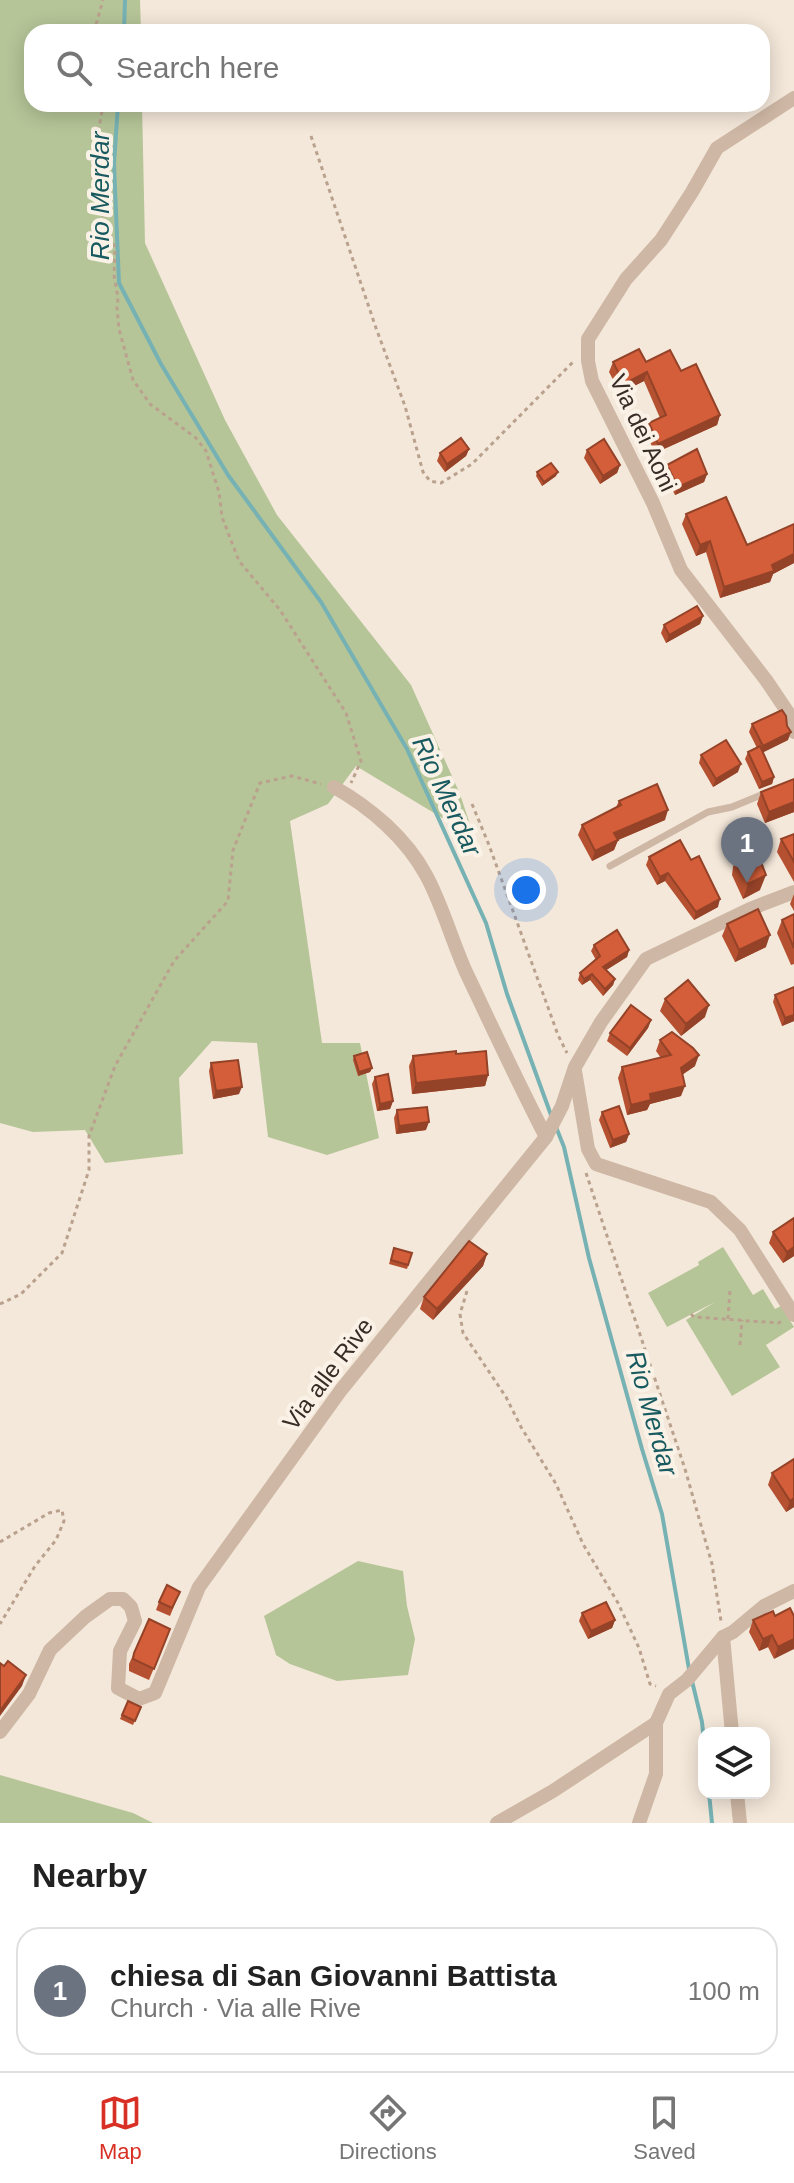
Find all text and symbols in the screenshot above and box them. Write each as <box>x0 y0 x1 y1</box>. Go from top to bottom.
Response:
search box <box>24 24 770 112</box>
icon: search <box>52 46 96 90</box>
text: Search here <box>116 51 279 84</box>
water label: Rio Merdar <box>85 130 115 260</box>
street label: Via dei Aoni <box>605 370 682 496</box>
water label: Rio Merdar <box>406 731 488 862</box>
pin: 1 <box>721 817 773 883</box>
your location <box>506 870 546 910</box>
street label: Via alle Rive <box>277 1312 378 1435</box>
water label: Rio Merdar <box>620 1347 685 1480</box>
map controls <box>698 1727 770 1799</box>
button: layers <box>698 1727 770 1799</box>
text: Nearby <box>32 1856 147 1894</box>
text: chiesa di San Giovanni Battista <box>110 1959 557 1992</box>
text: 1 <box>53 1976 67 2006</box>
text: 100 m <box>688 1976 760 2006</box>
text: Church · Via alle Rive <box>110 1993 361 2023</box>
tab: Map <box>98 2091 142 2165</box>
tab: Directions <box>339 2091 437 2165</box>
tab: Saved <box>633 2091 696 2165</box>

